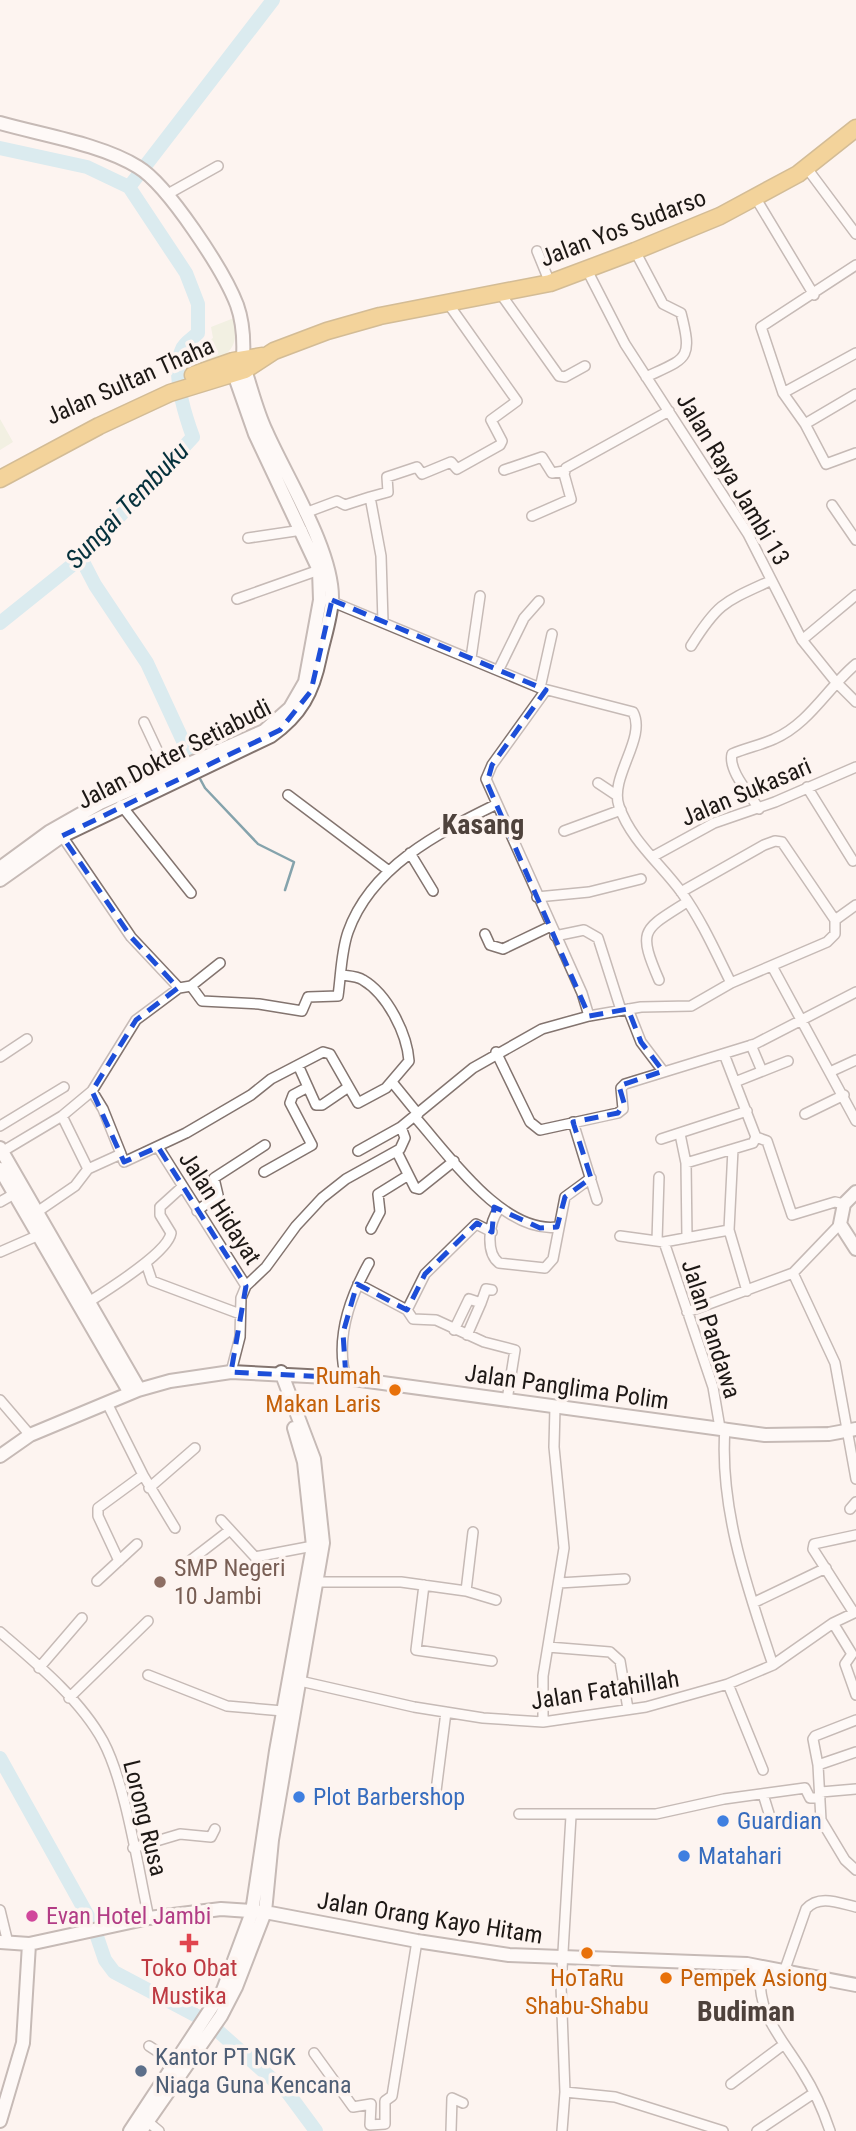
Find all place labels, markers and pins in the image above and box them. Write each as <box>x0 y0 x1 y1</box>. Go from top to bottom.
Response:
place label: Rumah Makan Laris <box>265 1362 381 1418</box>
marker: Rumah Makan Laris <box>387 1382 403 1398</box>
place label: SMP Negeri 10 Jambi <box>174 1554 285 1610</box>
marker: SMP Negeri 10 Jambi <box>152 1574 168 1590</box>
place label: Plot Barbershop <box>313 1783 465 1811</box>
marker: Plot Barbershop <box>291 1789 307 1805</box>
place label: Guardian <box>737 1807 822 1835</box>
marker: Guardian <box>715 1813 731 1829</box>
place label: Matahari <box>698 1842 782 1870</box>
marker: Matahari <box>676 1848 692 1864</box>
place label: Evan Hotel Jambi <box>46 1902 211 1930</box>
marker: Evan Hotel Jambi <box>24 1908 40 1924</box>
marker: Toko Obat Mustika <box>181 1935 197 1951</box>
marker: HoTaRu Shabu-Shabu <box>579 1945 595 1961</box>
place label: Toko Obat Mustika <box>141 1954 237 2010</box>
place label: HoTaRu Shabu-Shabu <box>525 1964 649 2020</box>
place label: Pempek Asiong <box>680 1964 828 1992</box>
marker: Pempek Asiong <box>658 1970 674 1986</box>
place label: Kantor PT NGK Niaga Guna Kencana <box>155 2043 352 2099</box>
marker: Kantor PT NGK Niaga Guna Kencana <box>133 2063 149 2079</box>

